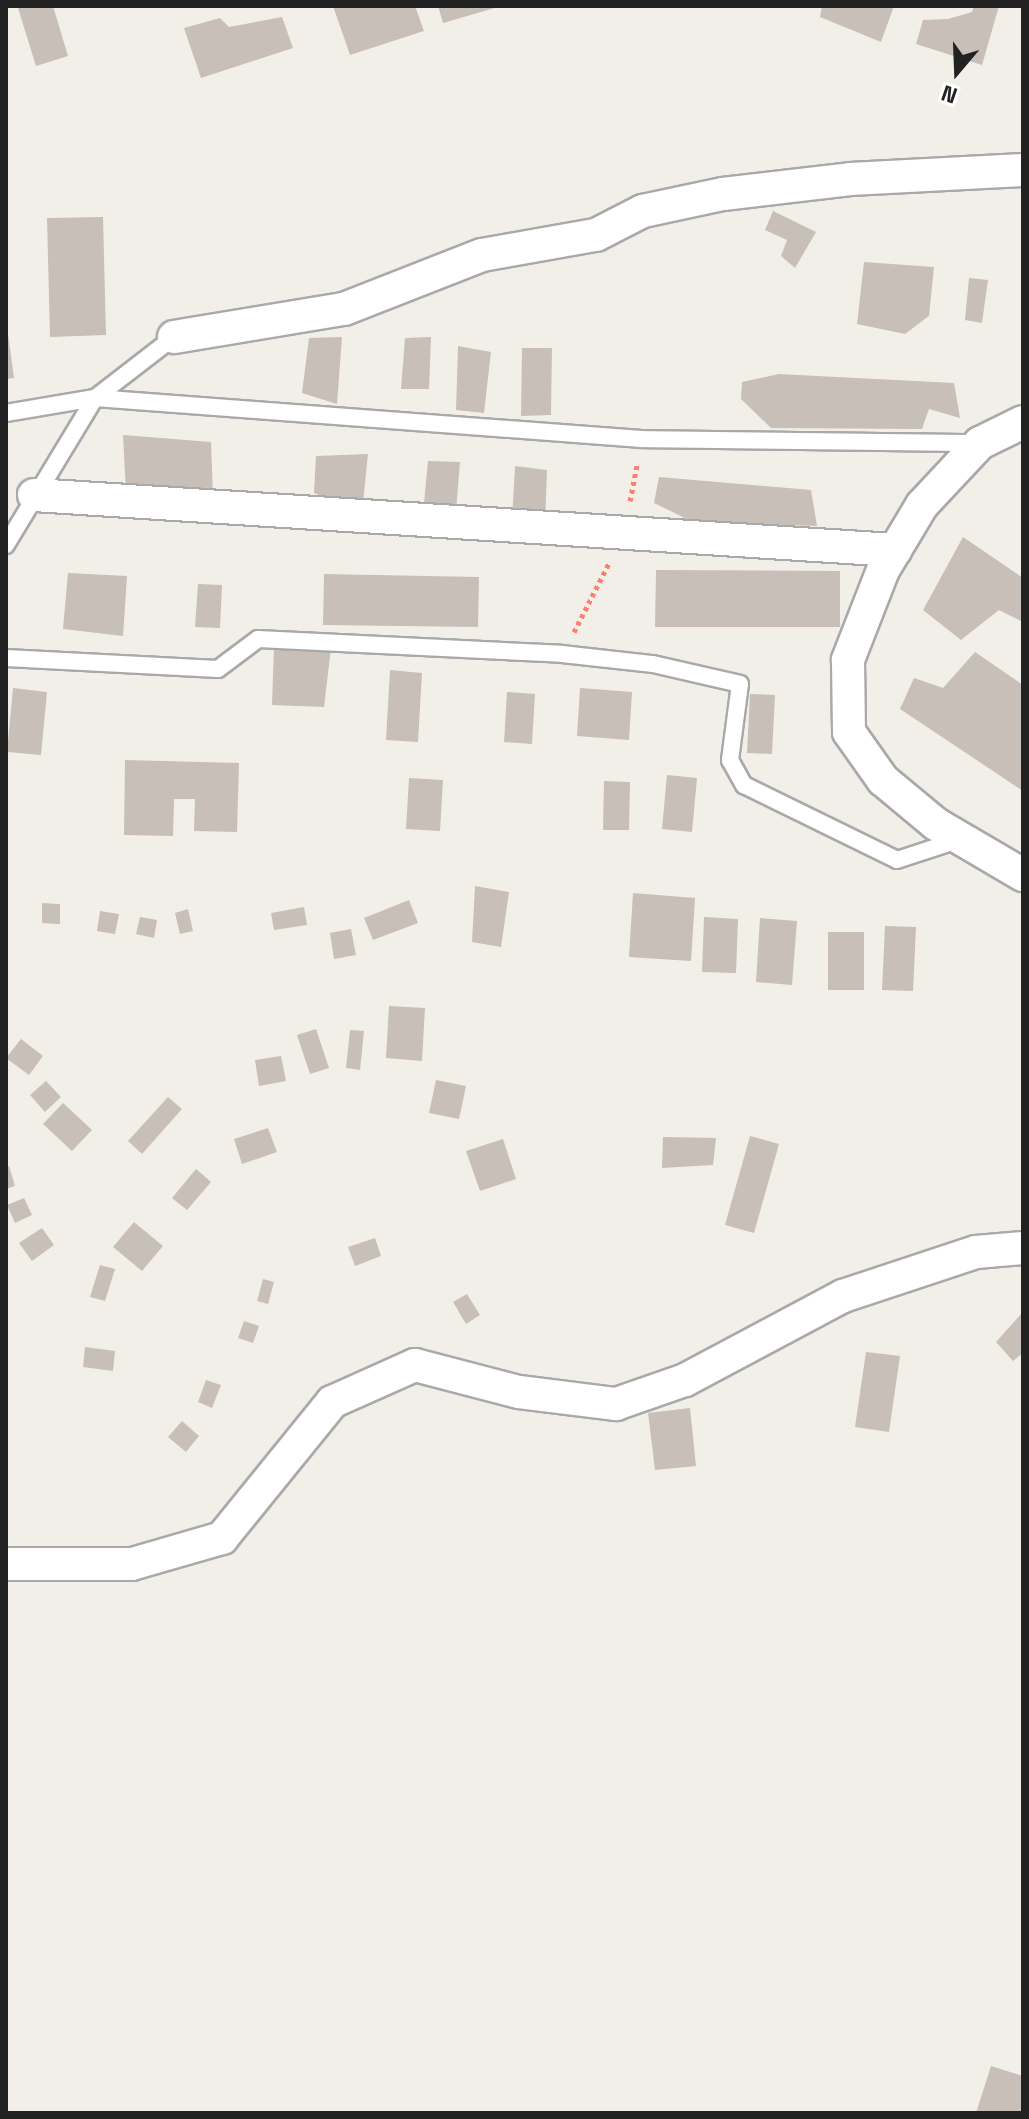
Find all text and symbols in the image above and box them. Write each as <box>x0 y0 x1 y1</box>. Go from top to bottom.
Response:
north arrow <box>917 32 997 112</box>
text: N <box>938 79 961 110</box>

